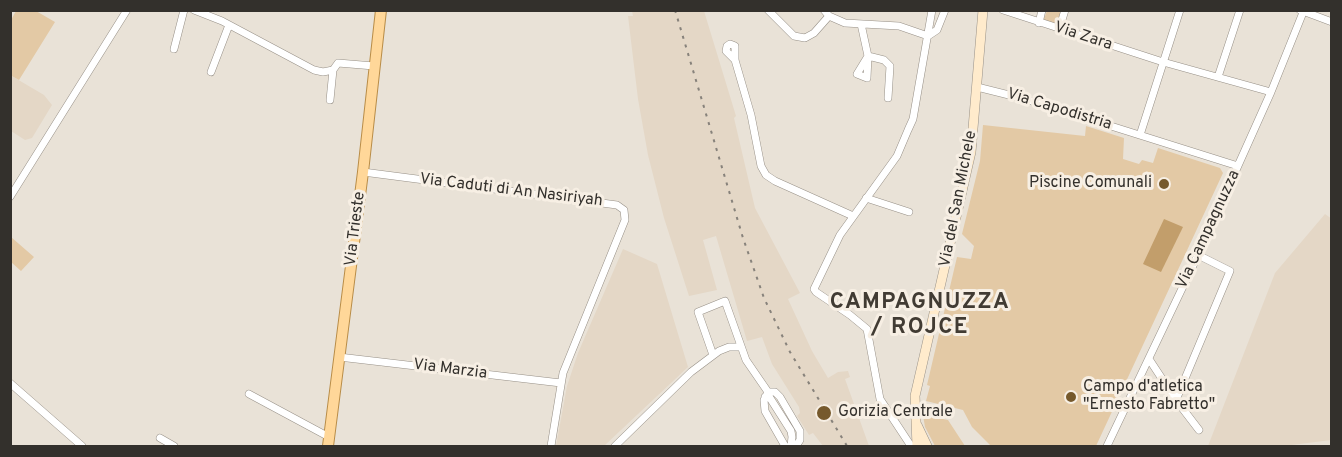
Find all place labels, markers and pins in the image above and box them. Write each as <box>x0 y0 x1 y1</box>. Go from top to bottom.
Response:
place label: Piscine Comunali <box>1029 174 1152 194</box>
marker: Piscine Comunali <box>1157 177 1171 191</box>
place label: Campo d'atletica "Ernesto Fabretto" <box>1083 378 1215 416</box>
marker: Campo d'atletica "Ernesto Fabretto" <box>1064 390 1078 404</box>
place label: Gorizia Centrale <box>838 403 953 423</box>
marker: Gorizia Centrale <box>815 404 833 422</box>

